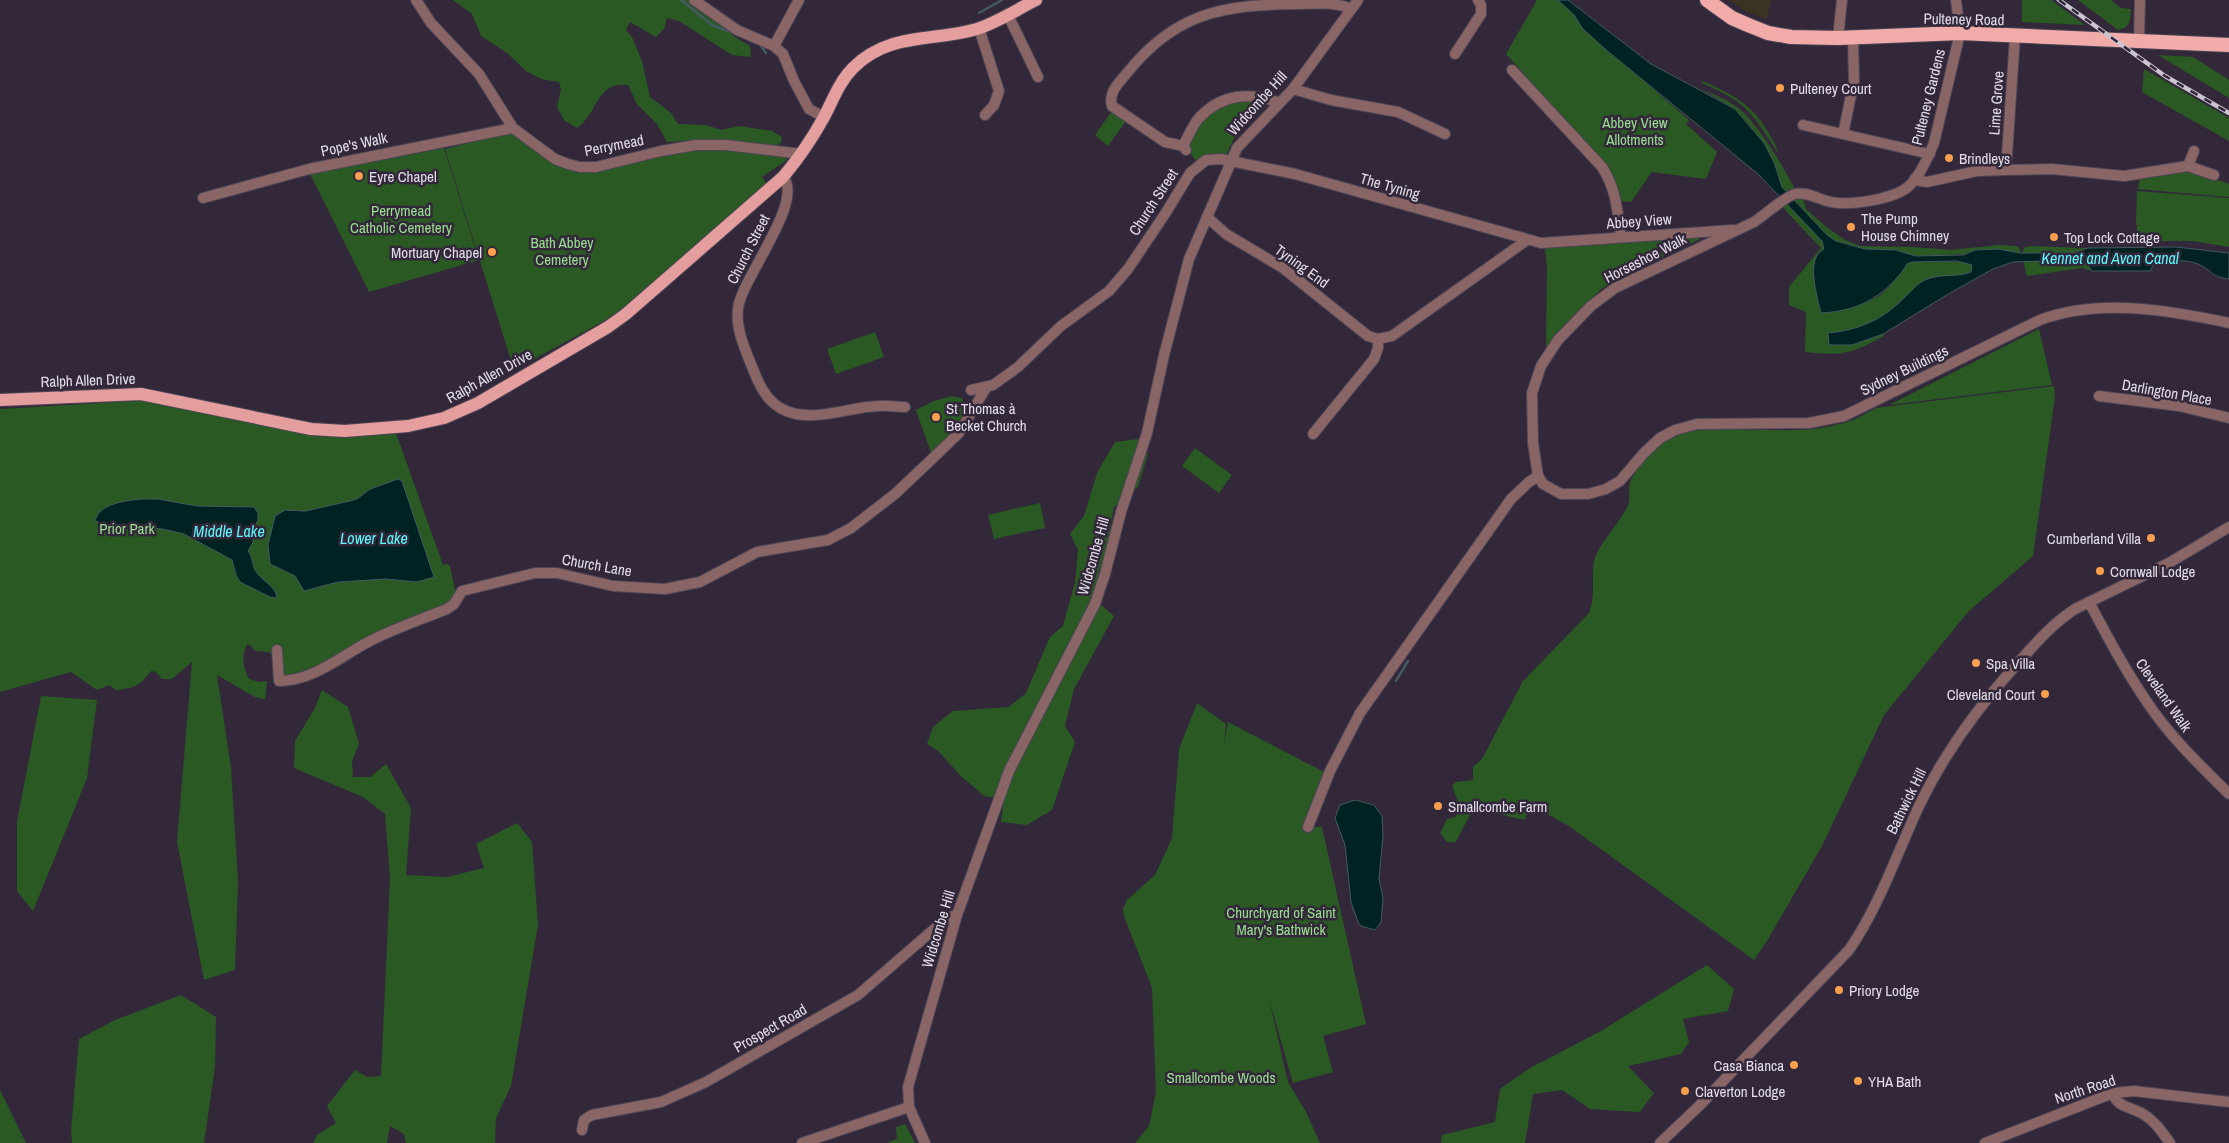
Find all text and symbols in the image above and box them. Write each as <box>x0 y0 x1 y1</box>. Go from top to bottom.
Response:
street label: Pulteney Road <box>1923 8 2005 30</box>
street label: Pulteney Gardens <box>1906 47 1950 147</box>
street label: Widcombe Hill <box>1222 66 1292 140</box>
street label: Lime Grove <box>1983 70 2009 136</box>
place label: Pulteney Court <box>1790 78 1872 99</box>
marker: Pulteney Court <box>1774 82 1786 94</box>
park label: Abbey View Allotments <box>1601 112 1668 150</box>
street label: Pope's Walk <box>319 127 390 161</box>
street label: Perrymead <box>582 129 646 161</box>
place label: Brindleys <box>1959 148 2010 169</box>
marker: Brindleys <box>1943 152 1955 164</box>
street label: Church Street <box>1124 164 1183 240</box>
place label: Eyre Chapel <box>369 166 437 187</box>
street label: The Tyning <box>1358 167 1423 205</box>
marker: Eyre Chapel <box>353 170 365 182</box>
park label: Perrymead Catholic Cemetery <box>350 200 453 238</box>
street label: Abbey View <box>1605 208 1672 234</box>
place label: The Pump House Chimney <box>1861 208 1950 246</box>
street label: Church Street <box>721 210 775 288</box>
marker: The Pump House Chimney <box>1845 221 1857 233</box>
place label: Top Lock Cottage <box>2064 227 2160 248</box>
street label: Horseshoe Walk <box>1600 228 1691 288</box>
marker: Top Lock Cottage <box>2048 231 2060 243</box>
park label: Bath Abbey Cemetery <box>531 232 594 270</box>
street label: Tyning End <box>1271 239 1333 293</box>
place label: Mortuary Chapel <box>391 242 482 263</box>
marker: Mortuary Chapel <box>486 246 498 258</box>
water label: Kennet and Avon Canal <box>2041 247 2180 269</box>
street label: Sydney Buildings <box>1856 340 1952 400</box>
street label: Ralph Allen Drive <box>442 344 536 408</box>
street label: Ralph Allen Drive <box>40 368 136 392</box>
street label: Darlington Place <box>2120 374 2214 410</box>
place label: St Thomas à Becket Church <box>946 398 1027 436</box>
marker: St Thomas à Becket Church <box>930 411 942 423</box>
street label: Widcombe Hill <box>1072 515 1114 597</box>
park label: Prior Park <box>99 518 156 539</box>
water label: Middle Lake <box>193 520 265 542</box>
water label: Lower Lake <box>340 527 408 549</box>
place label: Cumberland Villa <box>2047 528 2141 549</box>
marker: Cumberland Villa <box>2145 532 2157 544</box>
street label: Church Lane <box>560 549 634 581</box>
place label: Cornwall Lodge <box>2110 561 2196 582</box>
marker: Cornwall Lodge <box>2094 565 2106 577</box>
place label: Spa Villa <box>1986 653 2035 674</box>
street label: Cleveland Walk <box>2131 654 2197 737</box>
marker: Spa Villa <box>1970 657 1982 669</box>
place label: Cleveland Court <box>1947 684 2036 705</box>
marker: Cleveland Court <box>2039 688 2051 700</box>
street label: Bathwick Hill <box>1881 764 1931 838</box>
place label: Smallcombe Farm <box>1448 796 1547 817</box>
marker: Smallcombe Farm <box>1432 800 1444 812</box>
street label: Widcombe Hill <box>916 888 960 970</box>
park label: Churchyard of Saint Mary's Bathwick <box>1226 902 1336 940</box>
place label: Priory Lodge <box>1849 980 1920 1001</box>
marker: Priory Lodge <box>1833 984 1845 996</box>
street label: Prospect Road <box>730 999 810 1057</box>
place label: Casa Bianca <box>1714 1055 1784 1076</box>
marker: Casa Bianca <box>1788 1059 1800 1071</box>
park label: Smallcombe Woods <box>1166 1067 1276 1088</box>
street label: North Road <box>2052 1069 2118 1109</box>
place label: YHA Bath <box>1868 1071 1921 1092</box>
marker: YHA Bath <box>1852 1075 1864 1087</box>
place label: Claverton Lodge <box>1695 1081 1785 1102</box>
marker: Claverton Lodge <box>1679 1085 1691 1097</box>

